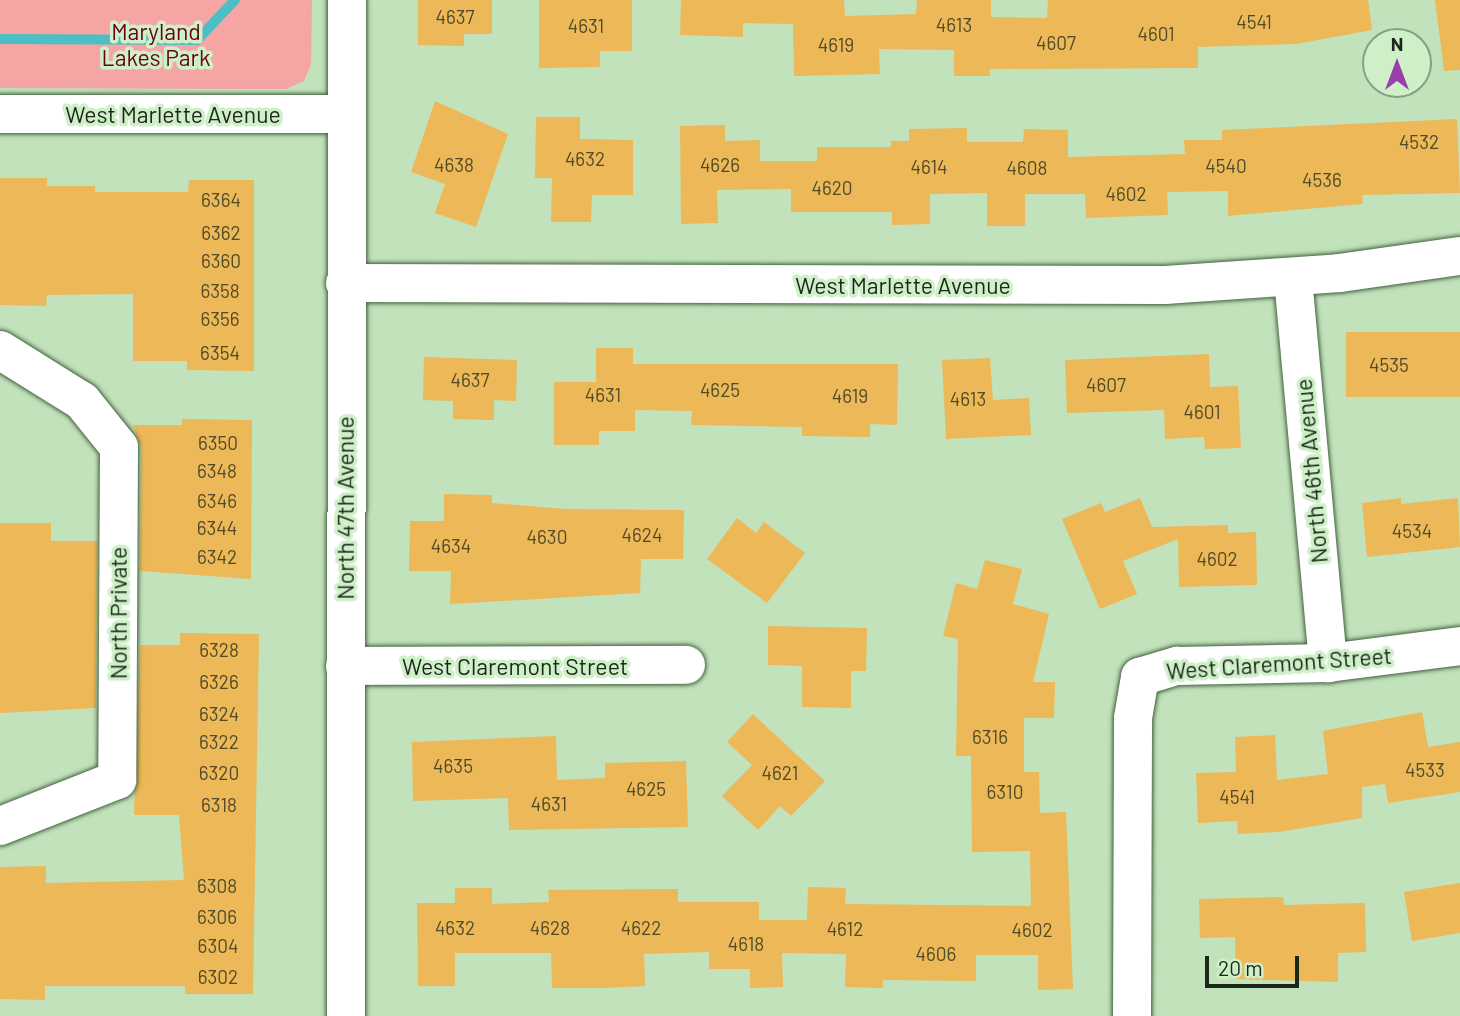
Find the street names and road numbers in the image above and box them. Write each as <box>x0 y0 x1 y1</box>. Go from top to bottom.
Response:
street label: West Marlette Avenue <box>65 100 281 128</box>
street label: West Marlette Avenue <box>795 271 1011 299</box>
street label: North 46th Avenue <box>1289 378 1333 564</box>
street label: North 47th Avenue <box>331 416 359 600</box>
street label: North Private <box>104 547 132 679</box>
street label: West Claremont Street <box>1165 641 1393 685</box>
street label: West Claremont Street <box>402 652 628 680</box>

